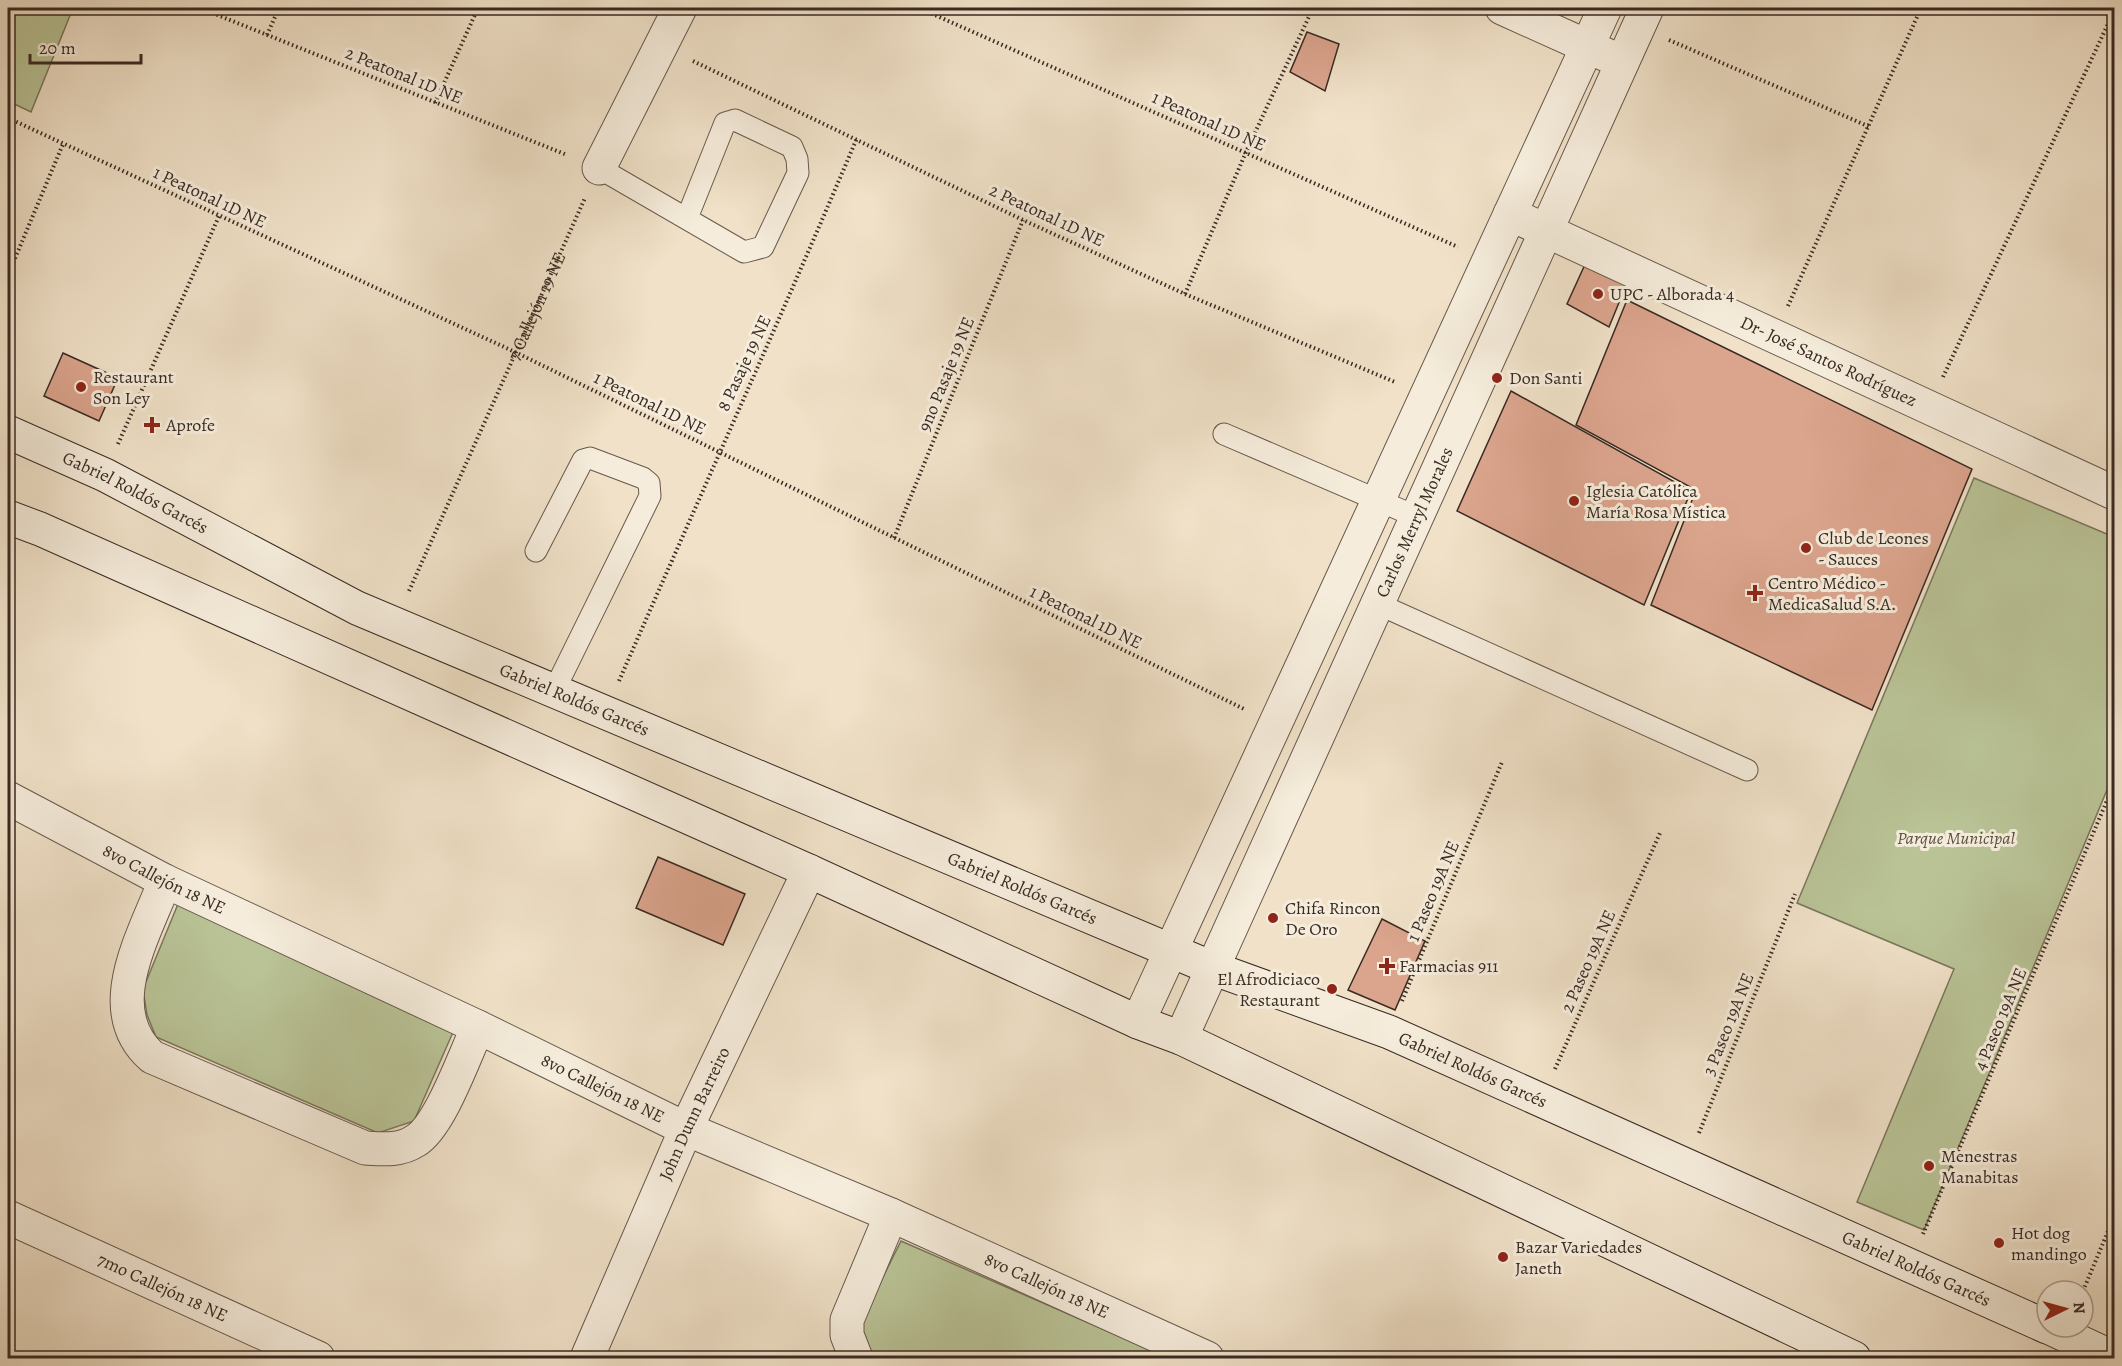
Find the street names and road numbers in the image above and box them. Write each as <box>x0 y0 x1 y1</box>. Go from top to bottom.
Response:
street label: 2 Peatonal 1D NE <box>342 41 466 109</box>
street label: 1 Peatonal 1D NE <box>1148 85 1270 157</box>
street label: 1 Peatonal 1D NE <box>149 160 271 234</box>
street label: 2 Peatonal 1D NE <box>985 178 1109 252</box>
street label: 7 Callejón 19 NE <box>502 248 571 364</box>
street label: Dr- José Santos Rodríguez <box>1737 310 1921 412</box>
street label: 8 Pasaje 19 NE <box>711 311 777 415</box>
street label: 9no Pasaje 19 NE <box>912 313 980 435</box>
street label: 1 Peatonal 1D NE <box>590 365 710 441</box>
street label: Carlos Merryl Morales <box>1370 443 1459 601</box>
street label: Gabriel Roldós Garcés <box>59 446 212 539</box>
street label: 1 Peatonal 1D NE <box>1026 579 1146 655</box>
street label: Gabriel Roldós Garcés <box>496 657 653 742</box>
street label: 1 Paseo 19A NE <box>1401 837 1465 945</box>
street label: 8vo Callejón 18 NE <box>99 838 230 920</box>
street label: Gabriel Roldós Garcés <box>944 846 1101 930</box>
street label: 2 Paseo 19A NE <box>1555 906 1621 1016</box>
street label: 4 Paseo 19A NE <box>1968 964 2032 1074</box>
street label: 3 Paseo 19A NE <box>1696 969 1760 1079</box>
street label: Gabriel Roldós Garcés <box>1395 1026 1551 1113</box>
street label: John Dunn Barreiro <box>653 1043 735 1184</box>
street label: 8vo Callejón 18 NE <box>537 1048 669 1129</box>
street label: Gabriel Roldós Garcés <box>1838 1225 1995 1312</box>
street label: 7mo Callejón 18 NE <box>94 1247 232 1327</box>
street label: 8vo Callejón 18 NE <box>981 1247 1113 1324</box>

